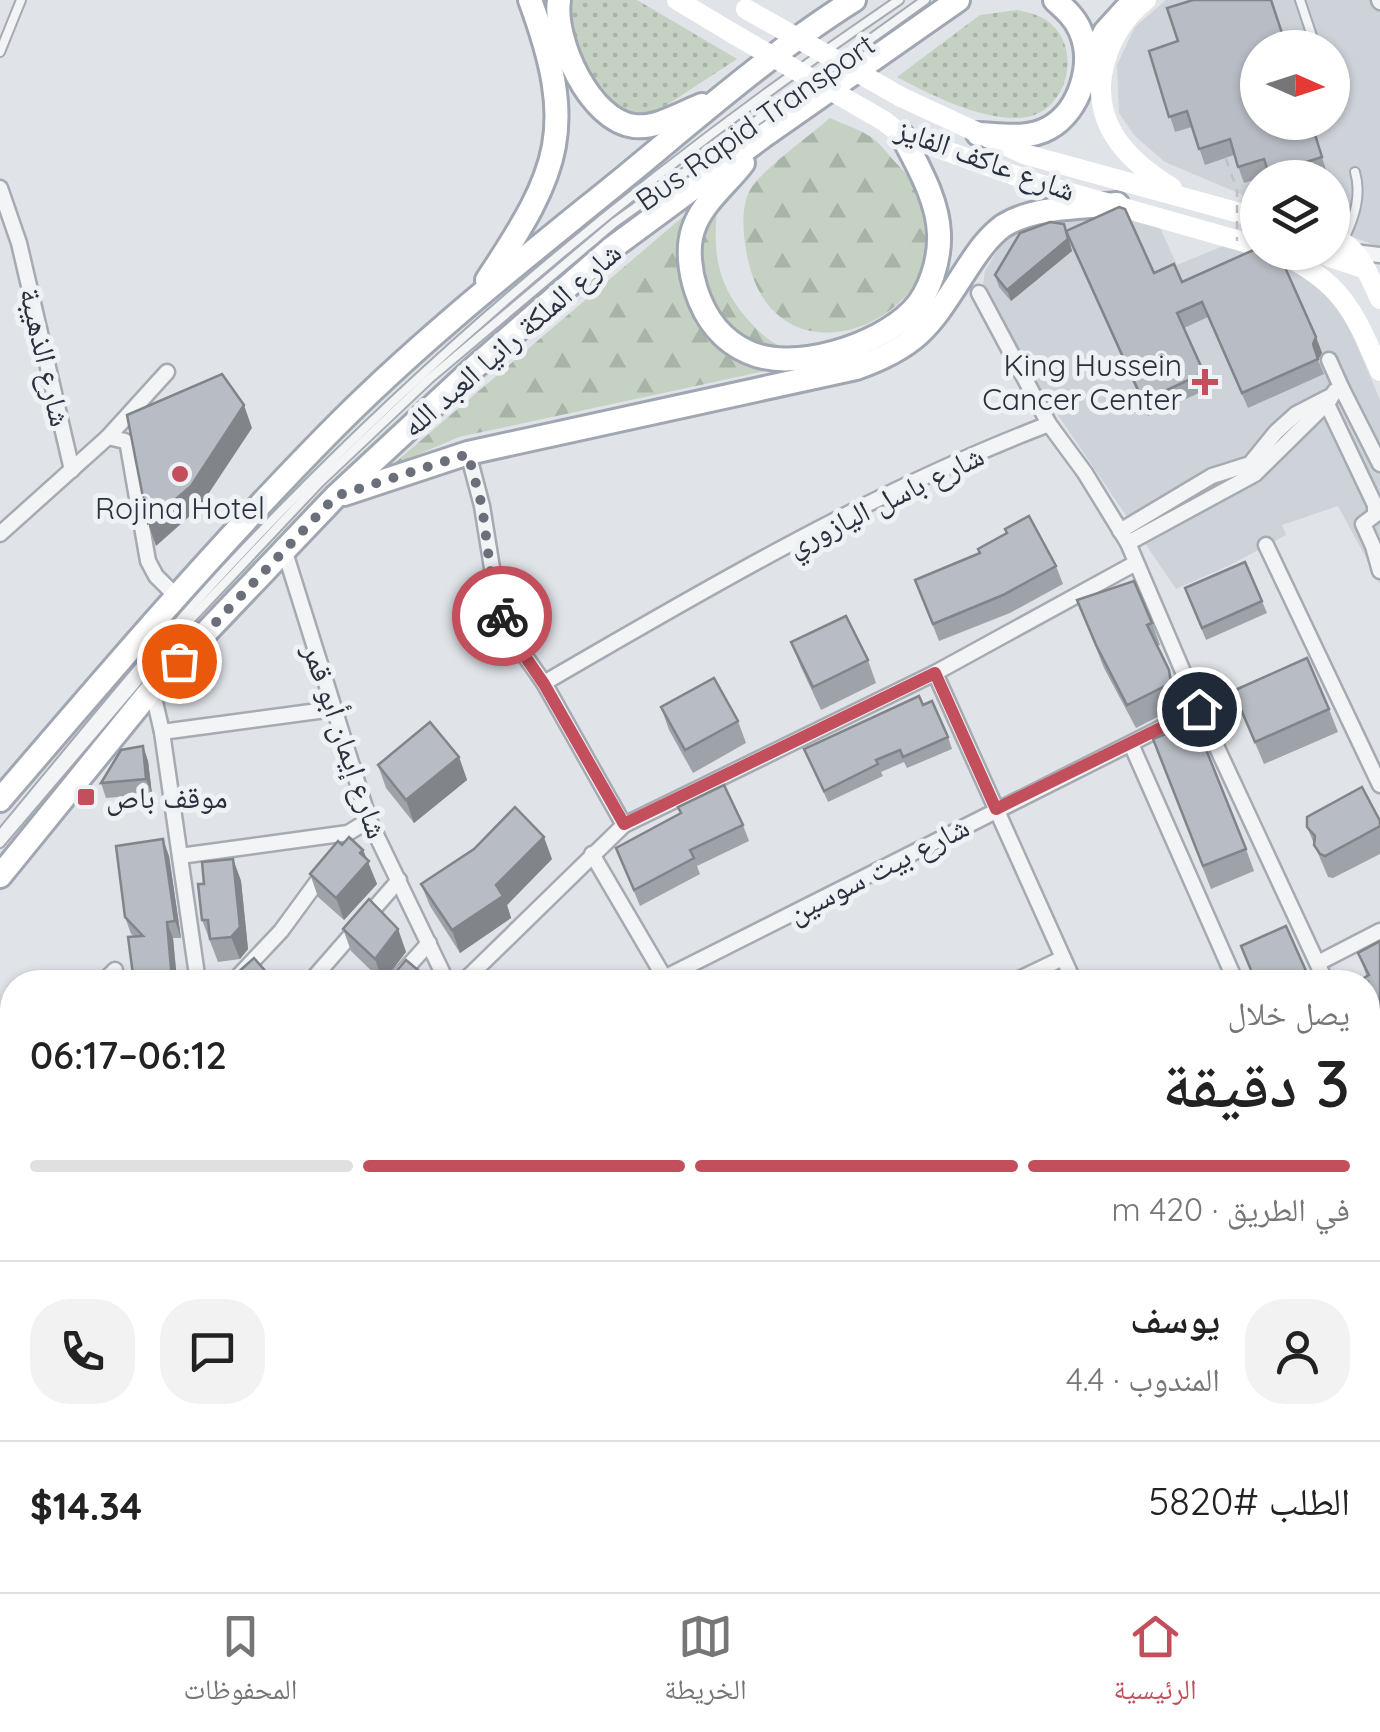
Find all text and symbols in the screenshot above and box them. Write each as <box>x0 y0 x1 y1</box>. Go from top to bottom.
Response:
street label: Bus Rapid Transport <box>628 25 882 219</box>
north arrow <box>1240 30 1350 140</box>
map controls <box>1240 30 1350 270</box>
street label: شارع عاكف الفايز <box>890 109 1081 210</box>
button: layers <box>1240 160 1350 270</box>
street label: شارع الملكة رانيا العبد الله <box>393 233 629 446</box>
street label: شارع الذهيبة <box>11 284 80 430</box>
place label: King Hussein Cancer Center <box>982 346 1182 418</box>
marker: King Hussein Cancer Center <box>1192 369 1218 395</box>
street label: شارع باسل اليازوري <box>780 436 992 569</box>
marker: Rojina Hotel <box>169 463 191 485</box>
place label: Rojina Hotel <box>95 489 265 527</box>
courier <box>452 566 552 666</box>
icon: bike <box>475 589 530 644</box>
pin <box>137 619 222 704</box>
icon: bag <box>152 634 207 689</box>
street label: شارع إيمان أبو قمر <box>293 638 397 844</box>
pin <box>1157 667 1242 752</box>
icon: home <box>1172 682 1227 737</box>
place label: موقف باص <box>106 778 228 816</box>
marker: موقف باص <box>75 786 97 808</box>
street label: شارع بيت سوسين <box>781 807 976 932</box>
text: يصل خلال <box>1228 993 1350 1033</box>
text: 06:12–06:17 <box>30 1031 227 1079</box>
text: 3 دقيقة <box>1162 1042 1350 1123</box>
text: في الطريق · 420 m <box>1112 1189 1350 1229</box>
text: يوسف <box>1130 1295 1220 1343</box>
button: phone <box>30 1299 135 1404</box>
button: chat <box>160 1299 265 1404</box>
button: person <box>1245 1299 1350 1404</box>
text: المندوب · 4.4 <box>1066 1359 1220 1399</box>
text: الطلب #5820 <box>1149 1477 1350 1525</box>
text: $14.34 <box>30 1482 142 1530</box>
tab: المحفوظات <box>183 1609 297 1717</box>
tab: الخريطة <box>664 1609 747 1717</box>
tab: الرئيسية <box>1114 1609 1197 1717</box>

